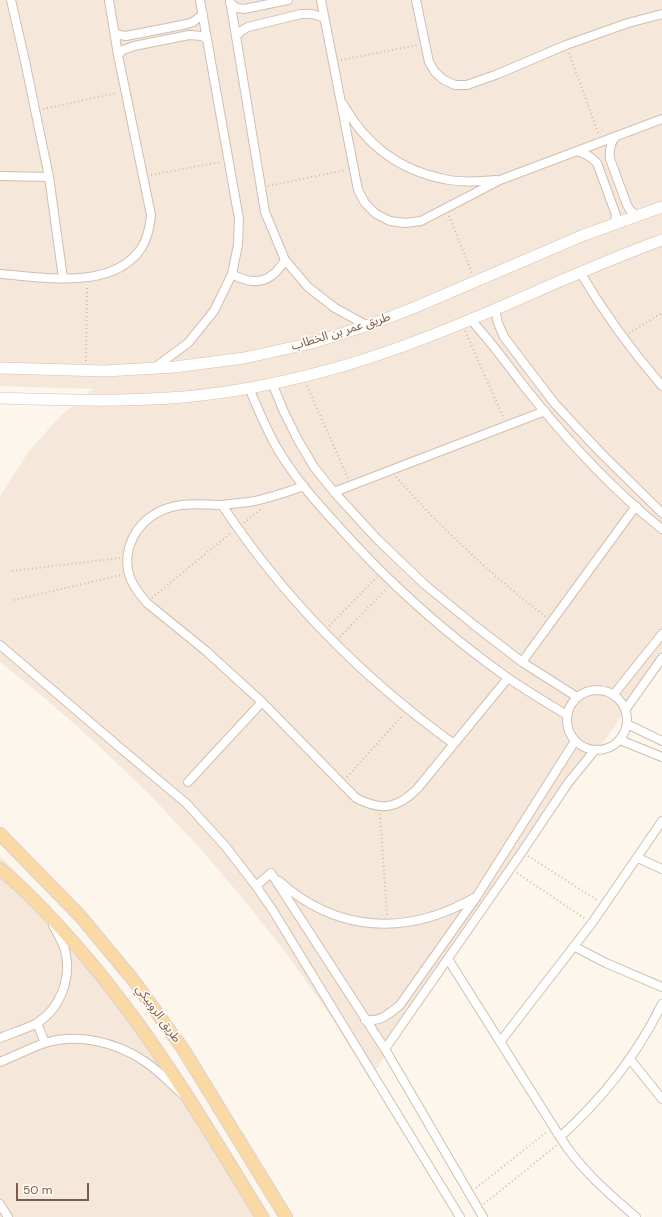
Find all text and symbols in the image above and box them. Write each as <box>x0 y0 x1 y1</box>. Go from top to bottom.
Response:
street label: طريق عمر بن الخطاب <box>290 310 392 354</box>
street label: طريق الروبيكي <box>132 982 184 1046</box>
scale bar <box>18 1175 91 1201</box>
text: 50 m <box>23 1182 52 1198</box>

